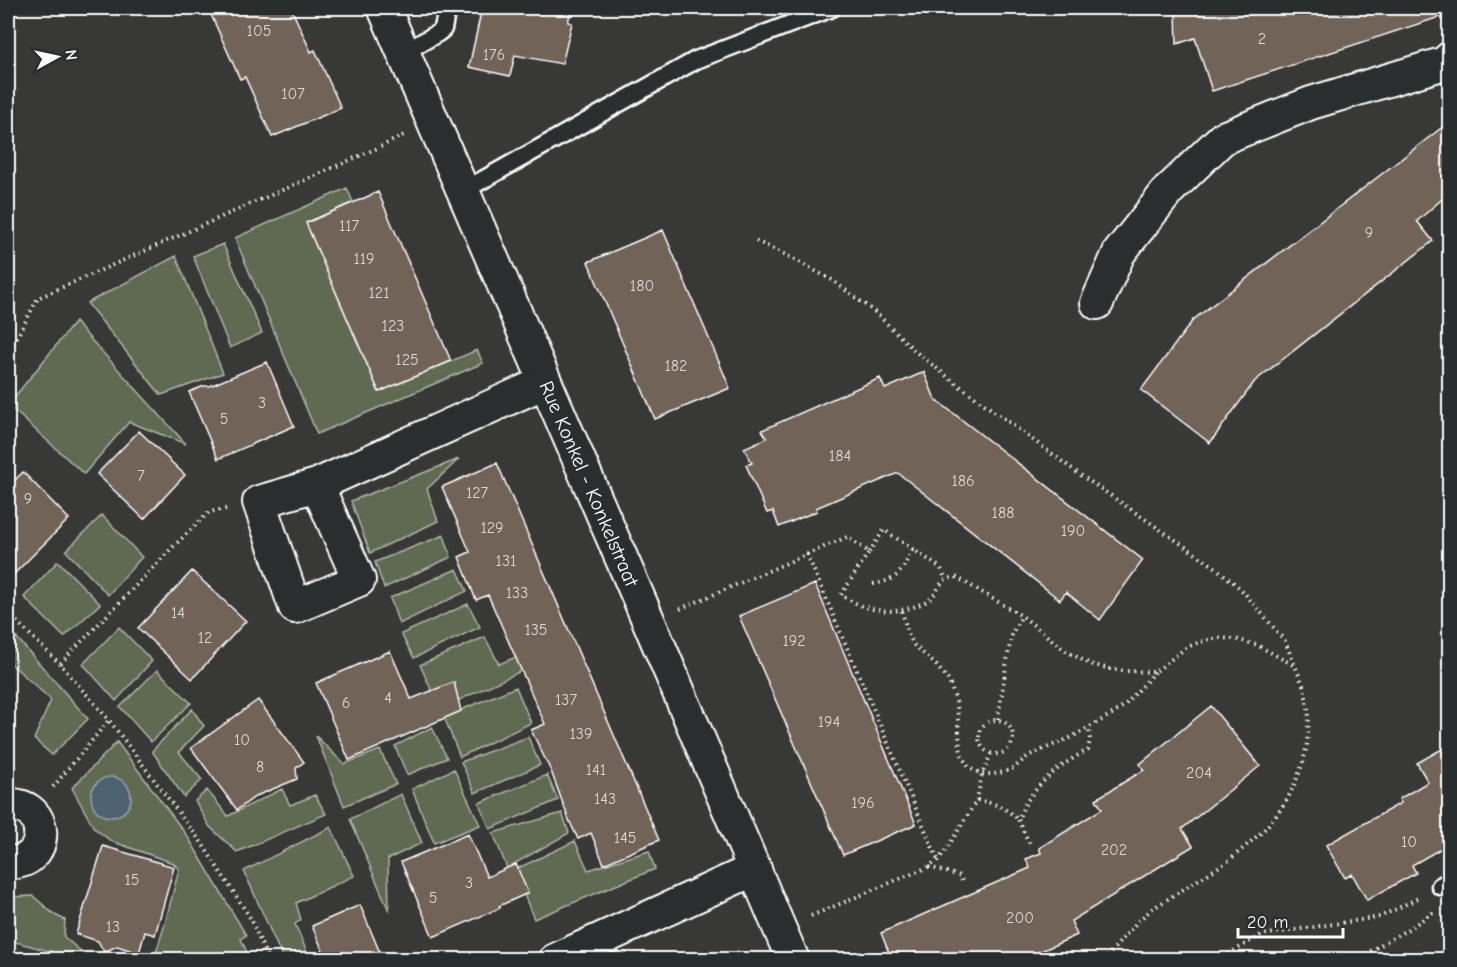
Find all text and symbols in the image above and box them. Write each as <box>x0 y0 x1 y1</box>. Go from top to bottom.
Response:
house number: 105 <box>247 22 271 40</box>
north arrow <box>27 27 87 87</box>
house number: 2 <box>1258 30 1266 48</box>
house number: 176 <box>483 46 505 64</box>
text: N <box>61 49 81 61</box>
house number: 107 <box>281 85 305 103</box>
house number: 117 <box>339 217 360 235</box>
house number: 9 <box>1365 224 1373 242</box>
house number: 119 <box>353 250 375 268</box>
house number: 180 <box>630 277 654 295</box>
house number: 121 <box>368 284 390 302</box>
house number: 123 <box>382 317 404 335</box>
house number: 125 <box>395 351 419 369</box>
house number: 182 <box>665 357 687 375</box>
street label: Rue Konkel - Konkelstraat <box>534 378 644 591</box>
house number: 3 <box>258 394 266 412</box>
house number: 5 <box>220 410 228 428</box>
house number: 184 <box>829 447 851 465</box>
house number: 7 <box>137 467 145 485</box>
house number: 186 <box>951 472 975 490</box>
house number: 127 <box>466 484 489 502</box>
house number: 9 <box>24 490 32 508</box>
house number: 188 <box>992 504 1014 522</box>
house number: 129 <box>480 519 504 537</box>
house number: 190 <box>1061 522 1085 540</box>
house number: 131 <box>496 552 516 570</box>
house number: 133 <box>506 584 528 602</box>
house number: 14 <box>171 604 185 622</box>
house number: 135 <box>524 621 548 639</box>
house number: 12 <box>198 629 212 647</box>
house number: 192 <box>782 632 806 650</box>
house number: 4 <box>384 689 392 707</box>
house number: 137 <box>555 691 577 709</box>
house number: 6 <box>342 694 350 712</box>
house number: 194 <box>818 713 840 731</box>
house number: 139 <box>570 725 592 743</box>
house number: 10 <box>234 731 250 749</box>
house number: 8 <box>256 758 264 776</box>
house number: 141 <box>586 761 606 779</box>
house number: 204 <box>1186 764 1212 782</box>
house number: 143 <box>594 790 616 808</box>
house number: 196 <box>851 794 875 812</box>
house number: 145 <box>614 829 636 847</box>
house number: 10 <box>1401 833 1417 851</box>
house number: 202 <box>1101 841 1127 859</box>
house number: 15 <box>124 871 140 889</box>
house number: 3 <box>465 874 473 892</box>
house number: 5 <box>429 889 437 907</box>
scale bar <box>1238 901 1343 939</box>
house number: 200 <box>1006 909 1034 927</box>
text: 20 m <box>1247 912 1288 933</box>
house number: 13 <box>106 918 120 936</box>

